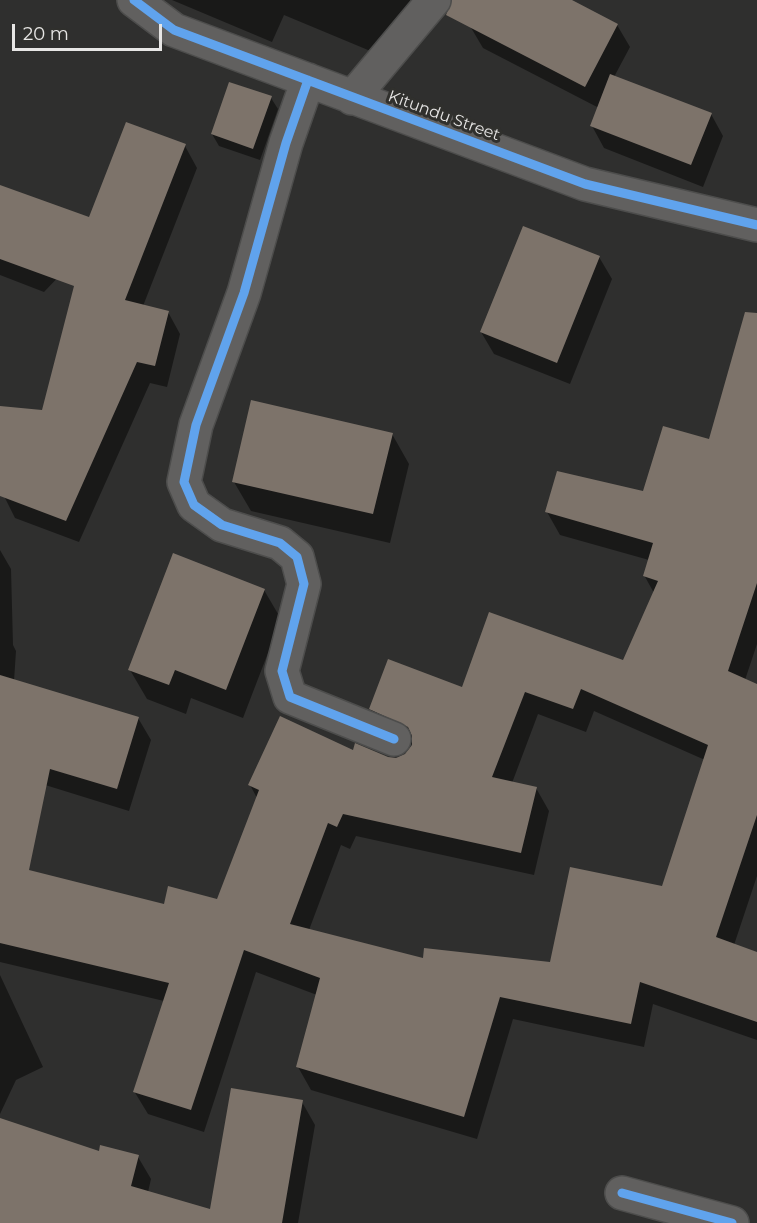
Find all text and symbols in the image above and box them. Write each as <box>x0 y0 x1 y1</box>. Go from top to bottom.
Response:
scale bar <box>15 12 165 50</box>
text: 20 m <box>23 23 69 45</box>
street label: Kitundu Street <box>385 87 503 145</box>

